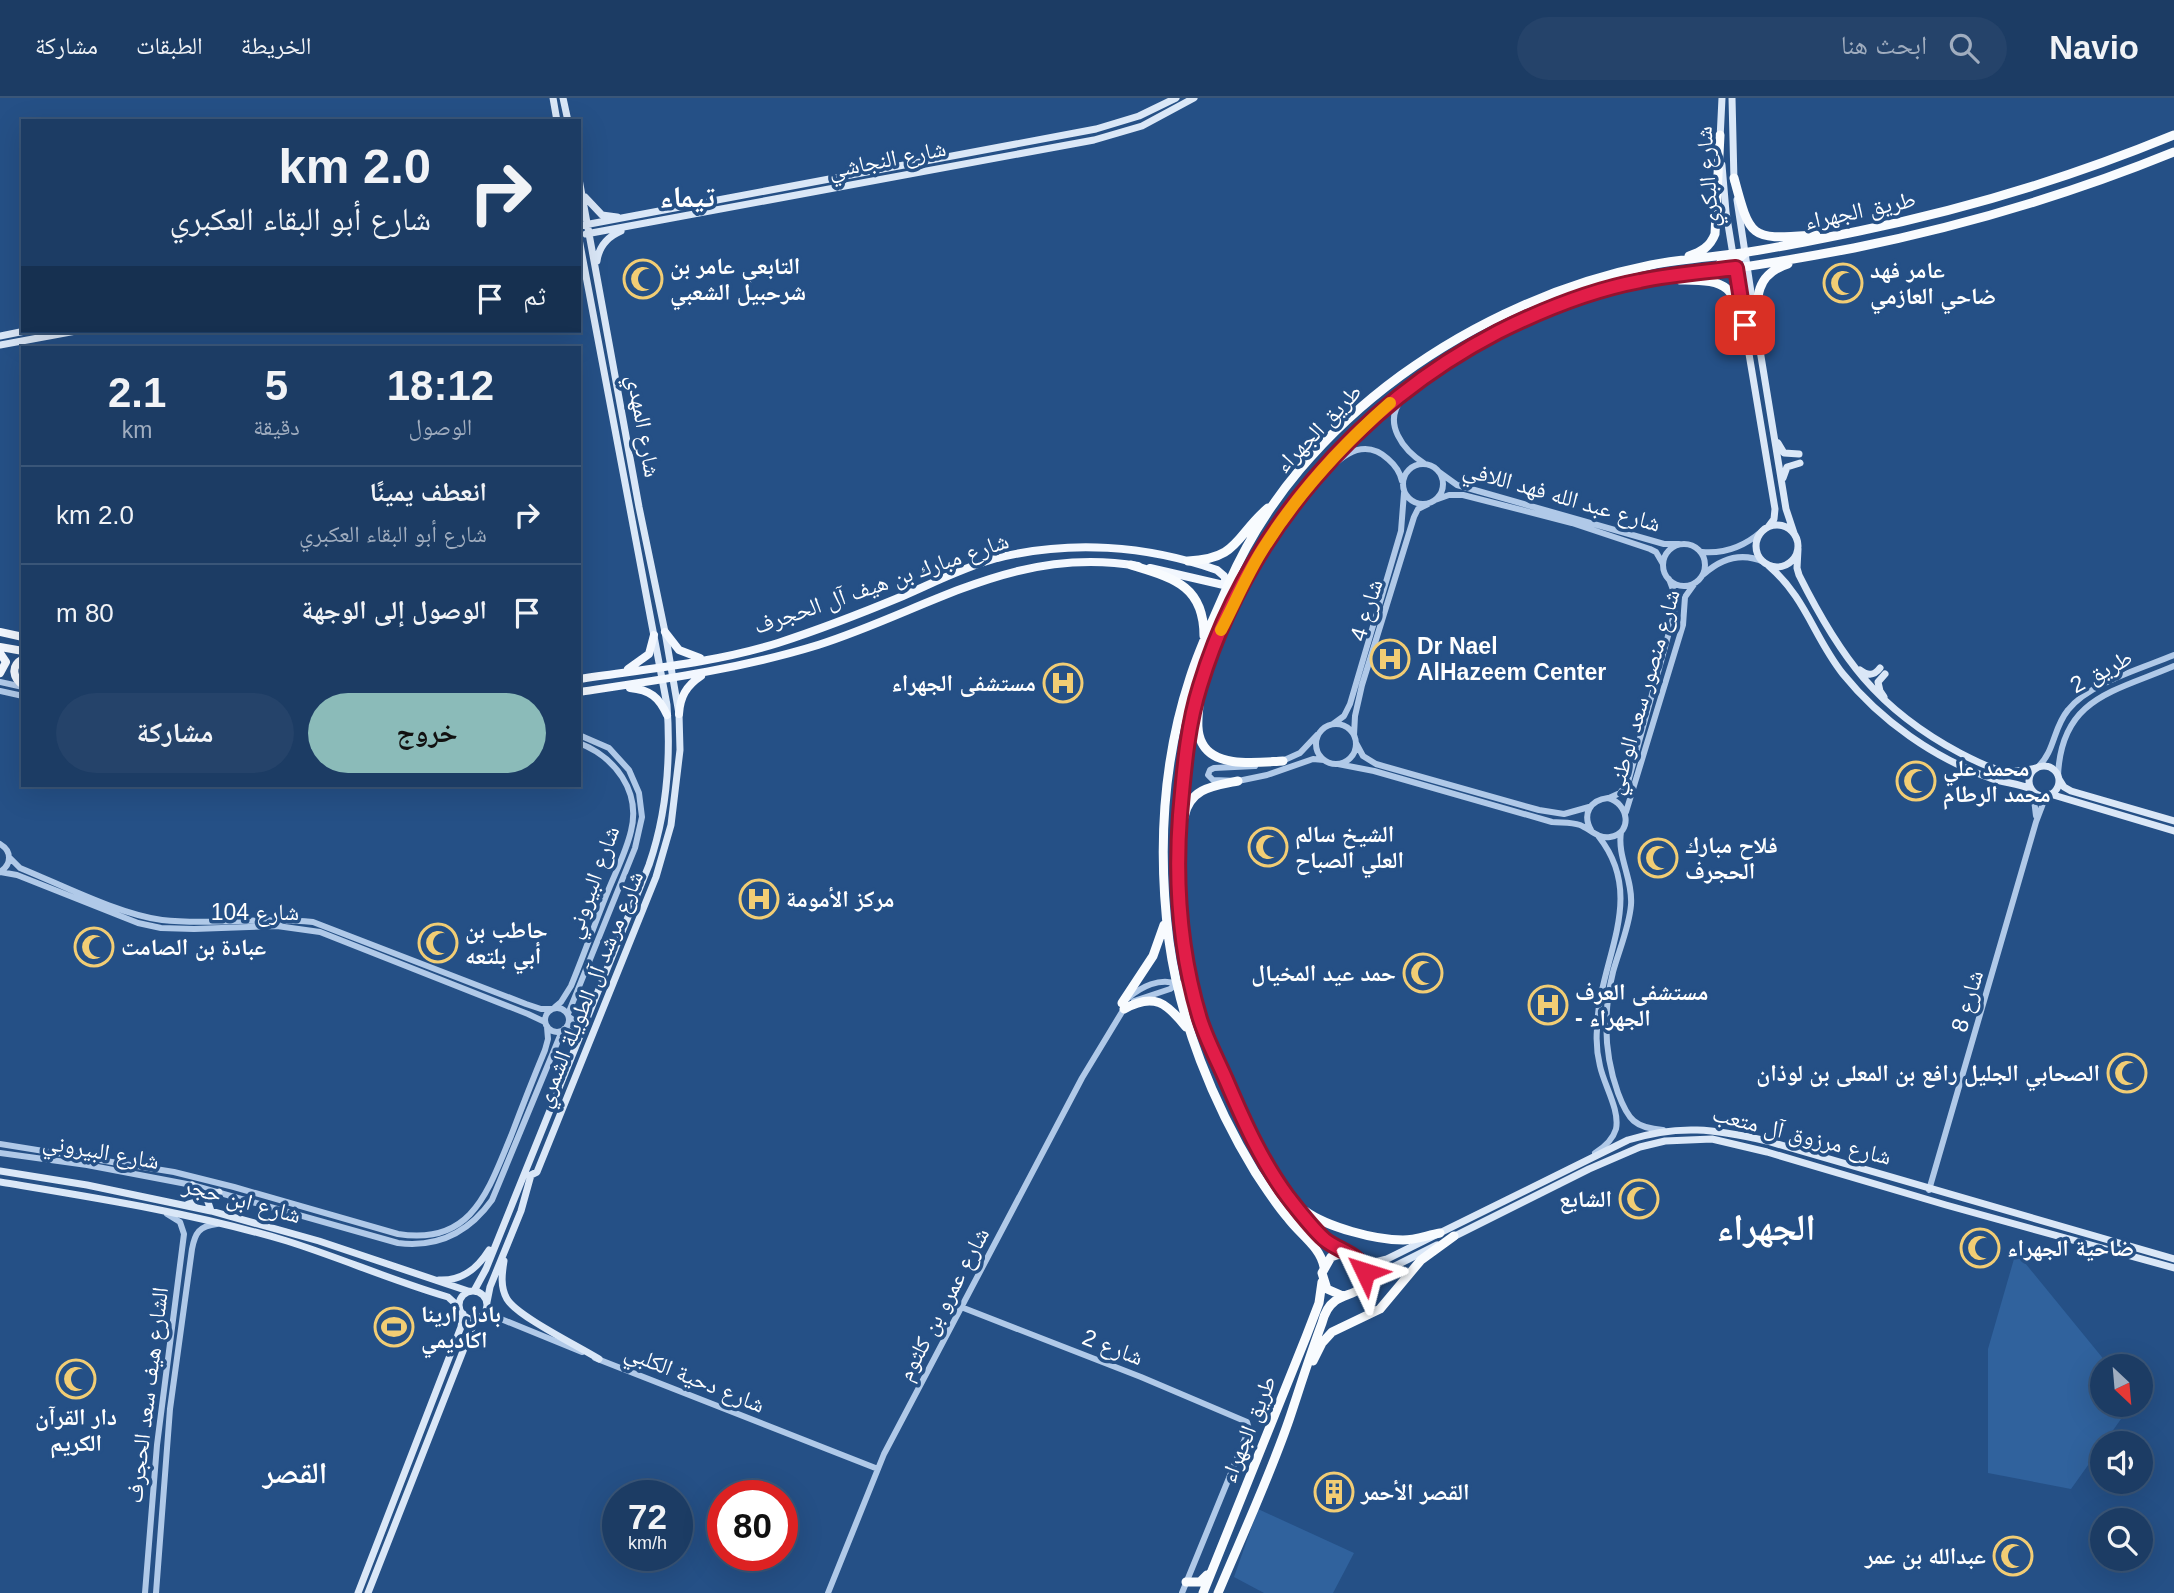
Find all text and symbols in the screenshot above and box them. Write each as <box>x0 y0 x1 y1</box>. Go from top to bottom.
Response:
search box <box>1517 17 2007 80</box>
icon: search <box>1945 29 1983 67</box>
text: Navio <box>2049 29 2139 66</box>
text: ابحث هنا <box>1841 30 1927 60</box>
text: مشاركة <box>35 32 98 59</box>
text: الطبقات <box>136 32 203 59</box>
text: الخريطة <box>241 32 311 59</box>
street label: شارع البكري <box>1691 125 1729 228</box>
street label: شارع النجاشي <box>826 135 949 189</box>
text: 2.0 km <box>278 139 431 193</box>
icon: right <box>455 147 546 238</box>
district label: تيماء <box>659 180 715 213</box>
street label: طريق الجهراء <box>1802 186 1918 235</box>
text: شارع أبو البقاء العكبري <box>170 201 431 237</box>
place label: التابعي عامر بن شرحبيل الشعبي <box>670 253 806 311</box>
place label: عامر فهد ضاحي العازمي <box>1870 257 1996 315</box>
mosque icon: التابعي عامر بن شرحبيل الشعبي <box>622 258 664 300</box>
mosque icon: عامر فهد ضاحي العازمي <box>1822 262 1864 304</box>
icon: arrive <box>471 280 509 318</box>
text: ثم <box>523 281 546 311</box>
pin <box>1715 295 1775 355</box>
icon: arrive <box>1726 306 1764 344</box>
text: 5 <box>265 362 288 409</box>
text: 18:12 <box>387 362 494 409</box>
text: 2.1 <box>108 369 166 416</box>
street label: شارع المهدي <box>616 373 666 480</box>
street label: طريق الجهراء <box>1269 378 1367 478</box>
text: دقيقة <box>253 414 300 440</box>
text: الوصول <box>409 414 472 440</box>
text: km <box>122 417 152 443</box>
street label: شارع عبد الله فهد اللافي <box>1459 455 1664 542</box>
text: انعطف يمينًا <box>370 477 487 507</box>
icon: right <box>508 496 546 534</box>
text: 2.0 km <box>56 500 134 530</box>
text: شارع أبو البقاء العكبري <box>299 521 487 547</box>
street label: شارع مبارك بن هيف آل الحجرف <box>750 527 1013 641</box>
street label: شارع 4 <box>1344 576 1390 644</box>
street label: شارع منصور سعد الوطني <box>1601 587 1690 799</box>
icon: arrive <box>508 594 546 632</box>
text: الوصول إلى الوجهة <box>302 595 487 625</box>
text: 80 m <box>56 598 114 628</box>
place label: Dr Nael AlHazeem Center <box>1417 633 1606 685</box>
hospital icon: Dr Nael AlHazeem Center <box>1369 638 1411 680</box>
street label: طريق 2 <box>2066 644 2137 699</box>
hospital icon: مستشفى الجهراء <box>1042 662 1084 704</box>
place label: مستشفى الجهراء <box>891 670 1036 697</box>
button: مشاركة <box>56 693 294 773</box>
button: خروج <box>308 693 546 773</box>
place label: محمد علي محمد الرطام <box>1943 755 2051 810</box>
mosque icon: محمد علي محمد الرطام <box>1895 760 1937 802</box>
place label: الشيخ سالم العلي الصباح <box>1295 821 1404 879</box>
street label: شارع البيروني <box>560 822 630 944</box>
mosque icon: الشيخ سالم العلي الصباح <box>1247 826 1289 868</box>
place label: فلاح مبارك الحجرف <box>1685 832 1778 884</box>
mosque icon: فلاح مبارك الحجرف <box>1637 837 1679 879</box>
street label: شارع مرشد آل الطويلة الشمري <box>530 867 654 1113</box>
hospital icon: مركز الأمومة <box>738 878 780 920</box>
place label: مركز الأمومة <box>786 886 894 912</box>
street label: شارع 104 <box>211 899 299 927</box>
place label: حاطب بن أبي بلتعه <box>465 917 548 975</box>
mosque icon: حاطب بن أبي بلتعه <box>417 922 459 964</box>
mosque icon: عبادة بن الصامت <box>73 926 115 968</box>
place label: عبادة بن الصامت <box>121 934 266 961</box>
mosque icon: حمد عيد المخيال <box>1402 952 1444 994</box>
place label: حمد عيد المخيال <box>1251 960 1396 987</box>
street label: شارع 8 <box>1946 967 1990 1035</box>
place label: مستشفى العرف - الجهراء <box>1575 979 1708 1031</box>
hospital icon: مستشفى العرف - الجهراء <box>1527 984 1569 1026</box>
mosque icon: الصحابي الجليل رافع بن المعلى بن لوذان <box>2106 1052 2148 1094</box>
place label: الصحابي الجليل رافع بن المعلى بن لوذان <box>1756 1060 2100 1092</box>
street label: شارع مرزوق آل متعب <box>1709 1100 1894 1172</box>
street label: شارع البيروني <box>40 1128 161 1180</box>
street label: شارع ابن حجر <box>179 1172 304 1230</box>
mosque icon: الشايع <box>1618 1178 1660 1220</box>
place label: الشايع <box>1559 1186 1612 1214</box>
district label: الجهراء <box>1716 1207 1816 1248</box>
street label: شارع عمرو بن كلثوم <box>892 1223 997 1386</box>
mosque icon: ضاحية الجهراء <box>1959 1227 2001 1269</box>
position arrow <box>1328 1235 1402 1309</box>
place label: ضاحية الجهراء <box>2007 1235 2134 1262</box>
street label: الشارع هيف سعد الحجرف <box>121 1285 175 1505</box>
place label: بادل ارينا اكاديمي <box>421 1301 501 1359</box>
sports icon: بادل ارينا اكاديمي <box>373 1306 415 1348</box>
street label: شارع 2 <box>1078 1324 1147 1372</box>
street label: شارع دحية الكلبي <box>619 1338 769 1423</box>
north arrow <box>2090 1354 2152 1418</box>
map controls <box>2090 1354 2153 1571</box>
mosque icon: دار القرآن الكريم <box>55 1358 97 1400</box>
street label: طريق الجهراء <box>1215 1372 1282 1487</box>
place label: دار القرآن الكريم <box>35 1404 117 1459</box>
button: sound <box>2090 1431 2153 1494</box>
district label: القصر <box>261 1456 327 1489</box>
building icon: القصر الأحمر <box>1313 1471 1355 1513</box>
place label: القصر الأحمر <box>1360 1479 1470 1505</box>
speed limit sign: 80 <box>707 1480 798 1571</box>
text: 72 <box>628 1497 667 1536</box>
button: search <box>2090 1508 2153 1571</box>
text: km/h <box>628 1533 667 1553</box>
mosque icon: عبدالله بن عمر <box>1992 1535 2034 1577</box>
place label: عبدالله بن عمر <box>1864 1543 1986 1570</box>

